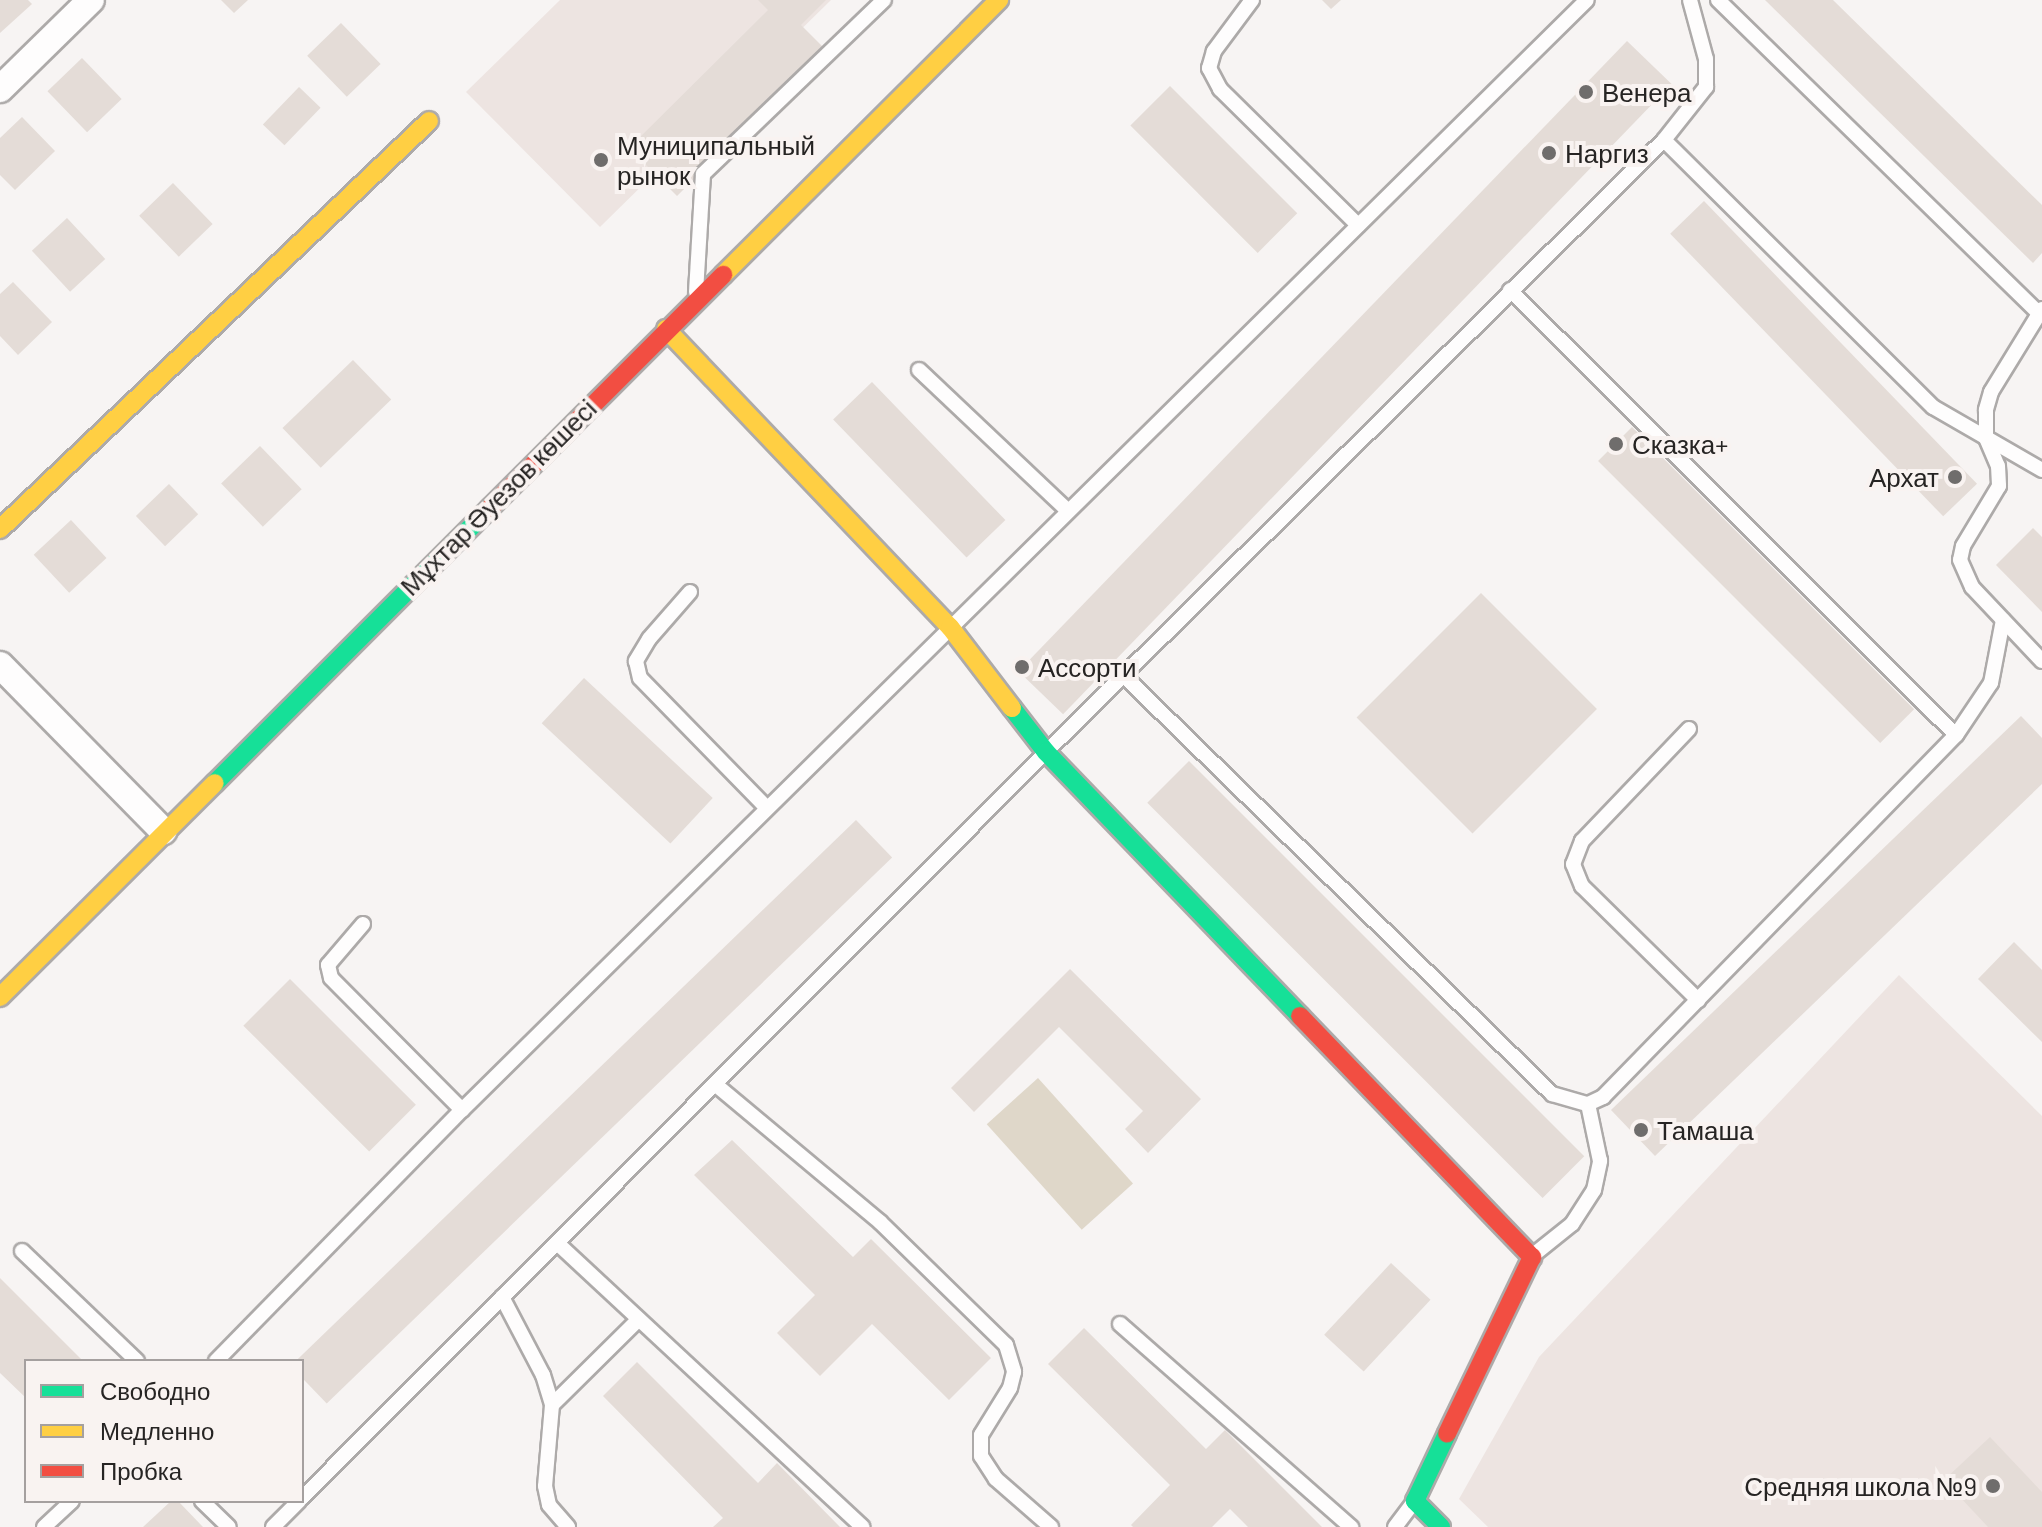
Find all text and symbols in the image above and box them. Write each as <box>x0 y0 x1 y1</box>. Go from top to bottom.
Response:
place label: Венера <box>1602 76 1692 108</box>
marker: Венера <box>1577 83 1595 101</box>
place label: Муниципальный рынок <box>617 129 815 190</box>
place label: Наргиз <box>1565 137 1649 169</box>
marker: Наргиз <box>1540 144 1558 162</box>
marker: Муниципальный рынок <box>592 151 610 169</box>
street label: Мұхтар Әуезов көшесі <box>394 393 602 601</box>
place label: Сказка+ <box>1632 428 1728 460</box>
marker: Сказка+ <box>1607 435 1625 453</box>
place label: Архат <box>1869 461 1939 493</box>
marker: Архат <box>1946 468 1964 486</box>
place label: Ассорти <box>1038 651 1136 683</box>
marker: Ассорти <box>1013 658 1031 676</box>
place label: Тамаша <box>1657 1114 1754 1146</box>
marker: Тамаша <box>1632 1121 1650 1139</box>
legend <box>24 1359 304 1503</box>
text: Свободно <box>100 1376 210 1405</box>
text: Медленно <box>100 1416 214 1445</box>
text: Пробка <box>100 1456 182 1485</box>
place label: Средняя школа №9 <box>1744 1470 1977 1502</box>
marker: Средняя школа №9 <box>1984 1477 2002 1495</box>

